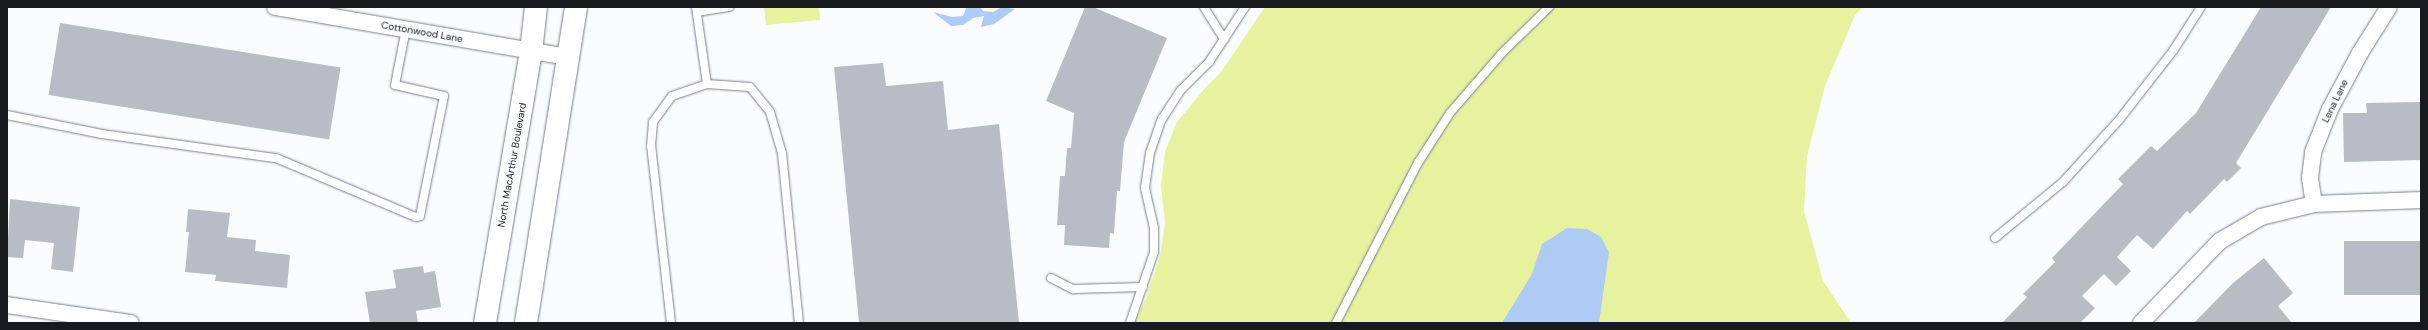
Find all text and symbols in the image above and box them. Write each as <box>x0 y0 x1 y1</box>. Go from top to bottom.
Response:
street label: Cottonwood Lane <box>380 19 464 45</box>
street label: Lena Lane <box>2319 77 2351 125</box>
street label: North MacArthur Boulevard <box>495 102 529 228</box>

